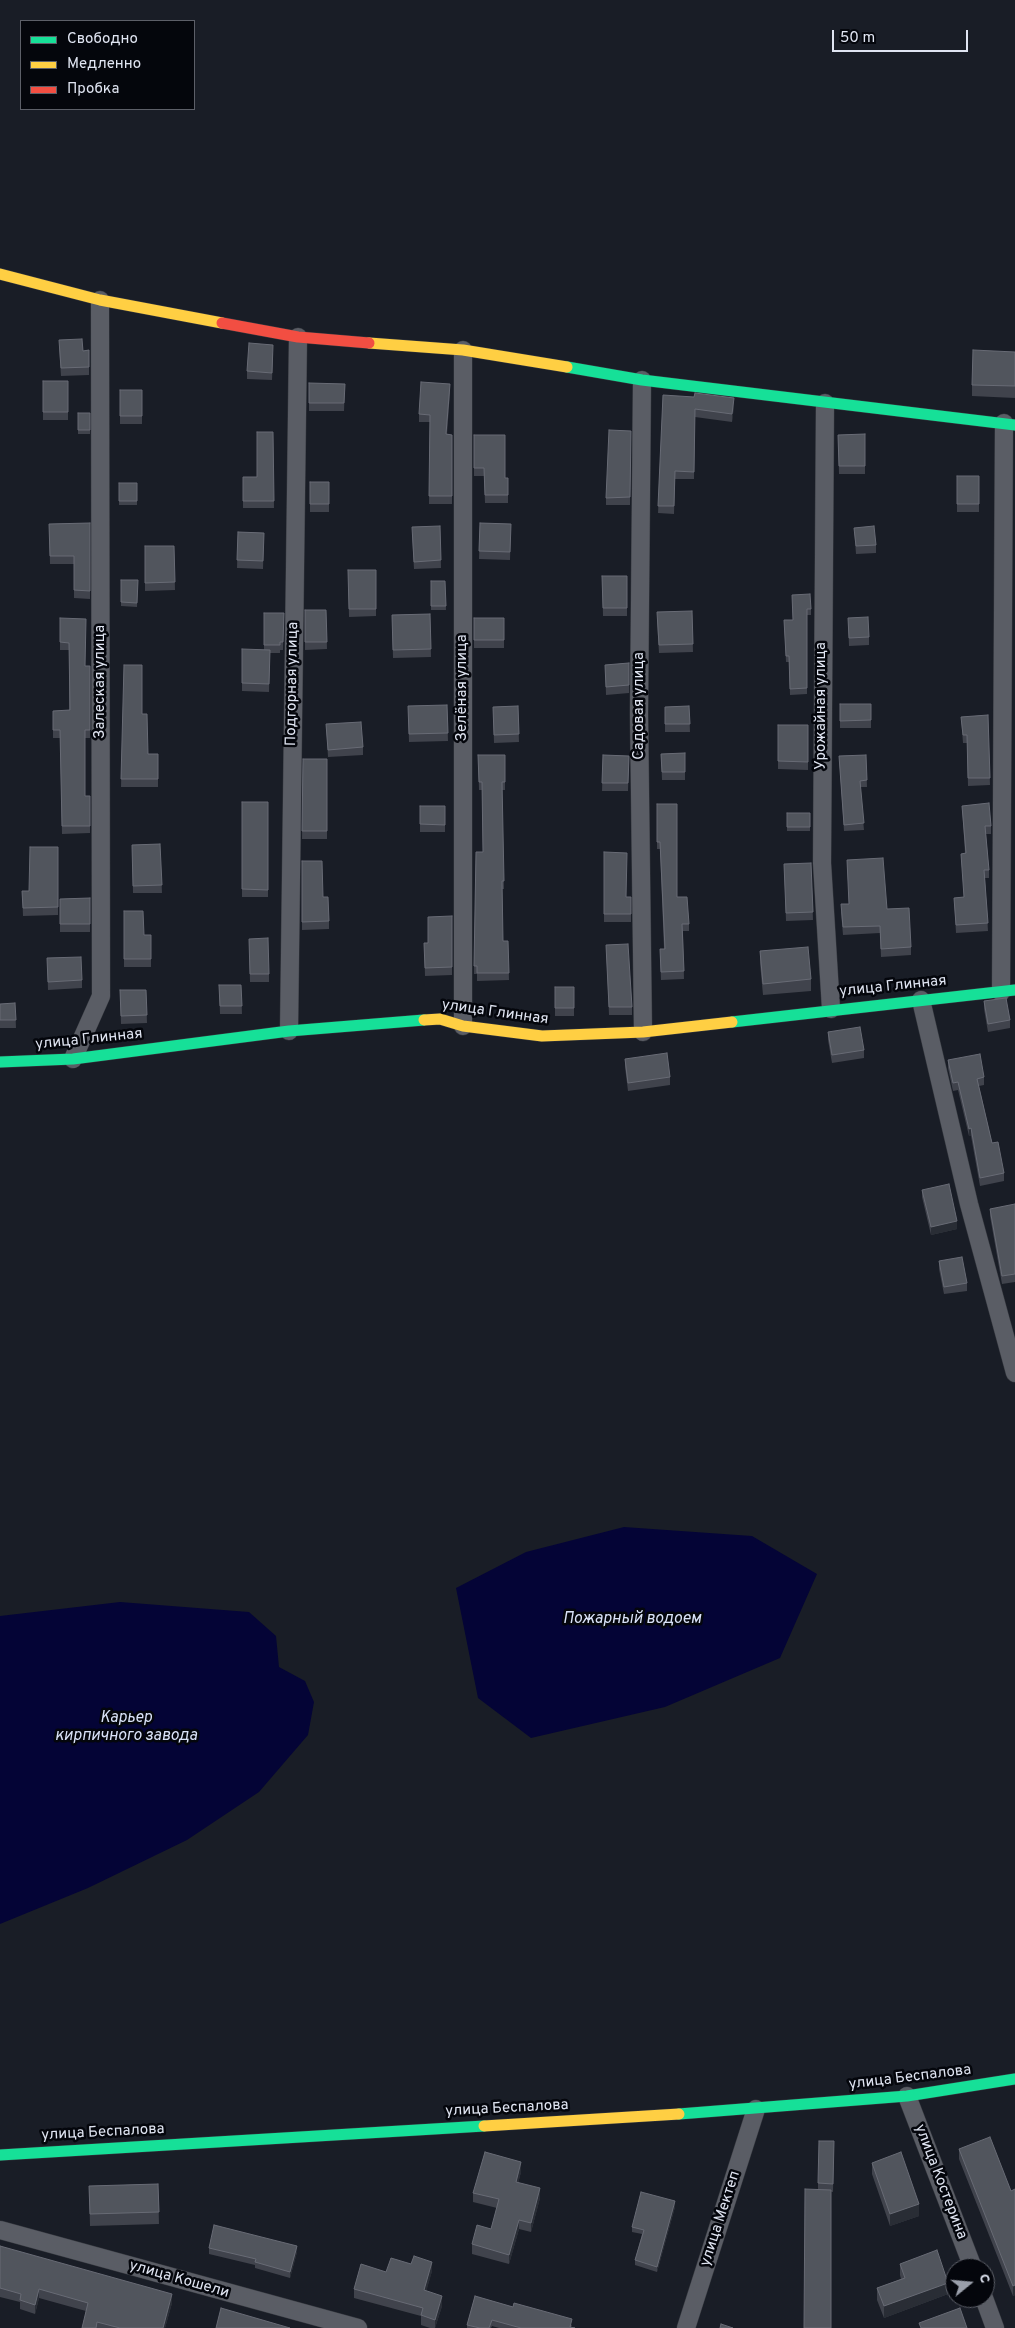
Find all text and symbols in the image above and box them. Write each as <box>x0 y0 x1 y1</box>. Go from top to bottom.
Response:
legend <box>20 20 195 110</box>
scale bar <box>835 20 971 52</box>
text: 50 m <box>840 29 875 48</box>
text: Свободно <box>67 30 138 49</box>
text: Медленно <box>67 55 141 74</box>
text: Пробка <box>67 80 119 99</box>
street label: Подгорная улица <box>283 622 303 746</box>
street label: Залеская улица <box>92 625 110 739</box>
street label: Зелёная улица <box>454 634 472 742</box>
street label: Урожайная улица <box>813 642 831 770</box>
street label: Садовая улица <box>631 652 649 760</box>
street label: улица Глинная <box>839 972 947 1002</box>
street label: улица Глинная <box>440 997 550 1029</box>
street label: улица Глинная <box>35 1025 143 1055</box>
water label: Пожарный водоем <box>563 1610 701 1630</box>
water label: Карьер кирпичного завода <box>55 1709 197 1747</box>
street label: улица Беспалова <box>848 2062 972 2094</box>
street label: улица Беспалова <box>445 2097 569 2121</box>
street label: улица Беспалова <box>41 2121 165 2145</box>
street label: улица Костерина <box>910 2122 970 2242</box>
street label: улица Мектеп <box>697 2169 745 2269</box>
street label: улица Кошели <box>127 2257 231 2303</box>
north arrow <box>945 2258 995 2308</box>
text: С <box>974 2272 993 2286</box>

